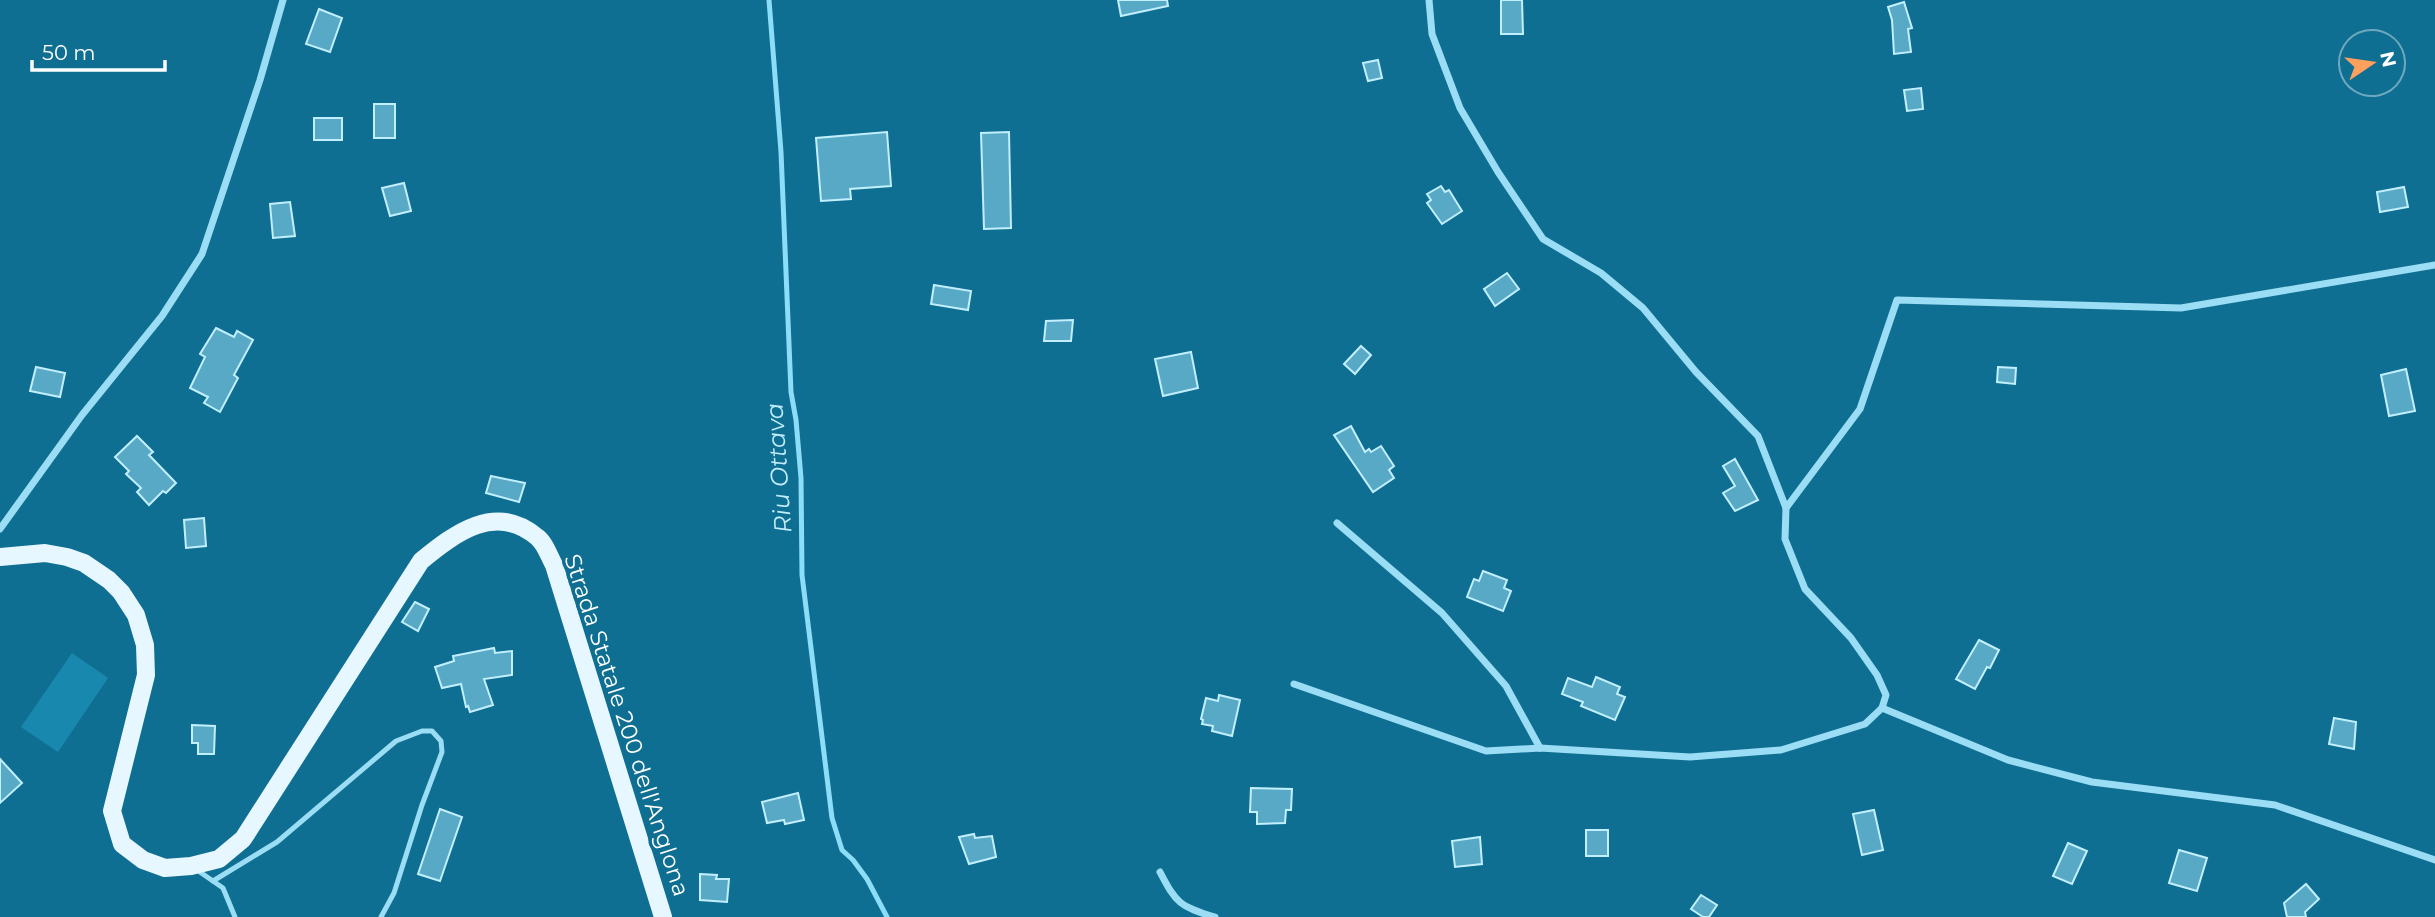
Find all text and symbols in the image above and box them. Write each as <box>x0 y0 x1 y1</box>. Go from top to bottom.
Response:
scale bar <box>32 28 164 72</box>
north arrow <box>2337 28 2407 98</box>
text: 50 m <box>42 40 96 65</box>
text: N <box>2375 49 2401 69</box>
water label: Riu Ottava <box>759 402 798 534</box>
street label: Strada Statale 200 dell'Anglona <box>558 550 696 900</box>

